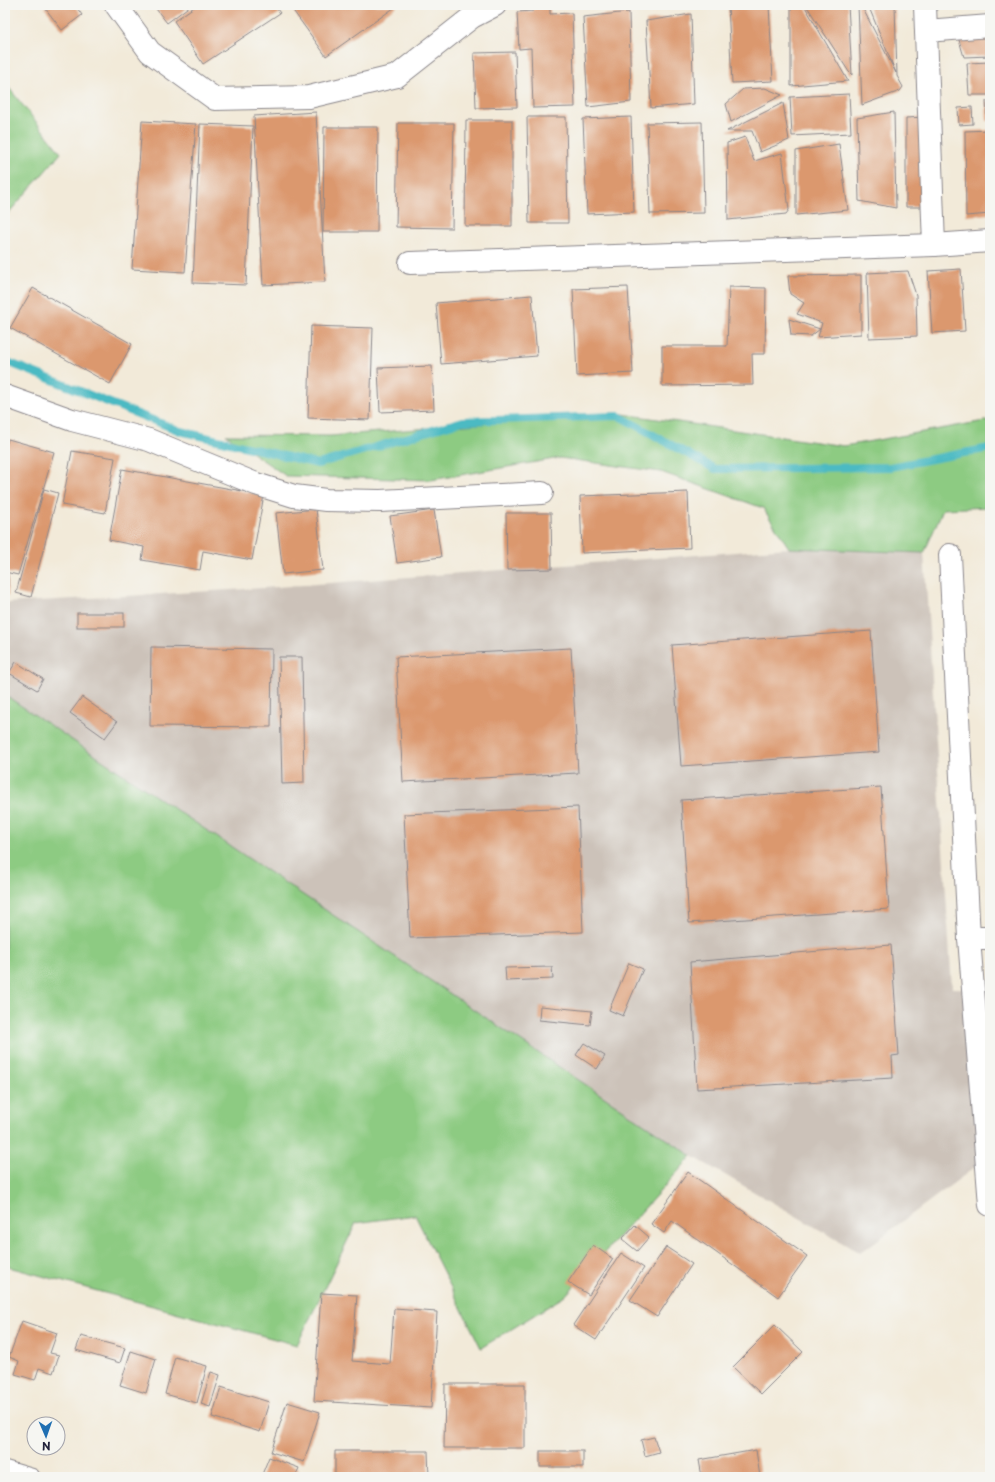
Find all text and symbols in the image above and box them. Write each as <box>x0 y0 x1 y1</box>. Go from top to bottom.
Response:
north arrow <box>26 1416 66 1456</box>
text: N <box>41 1438 51 1455</box>

